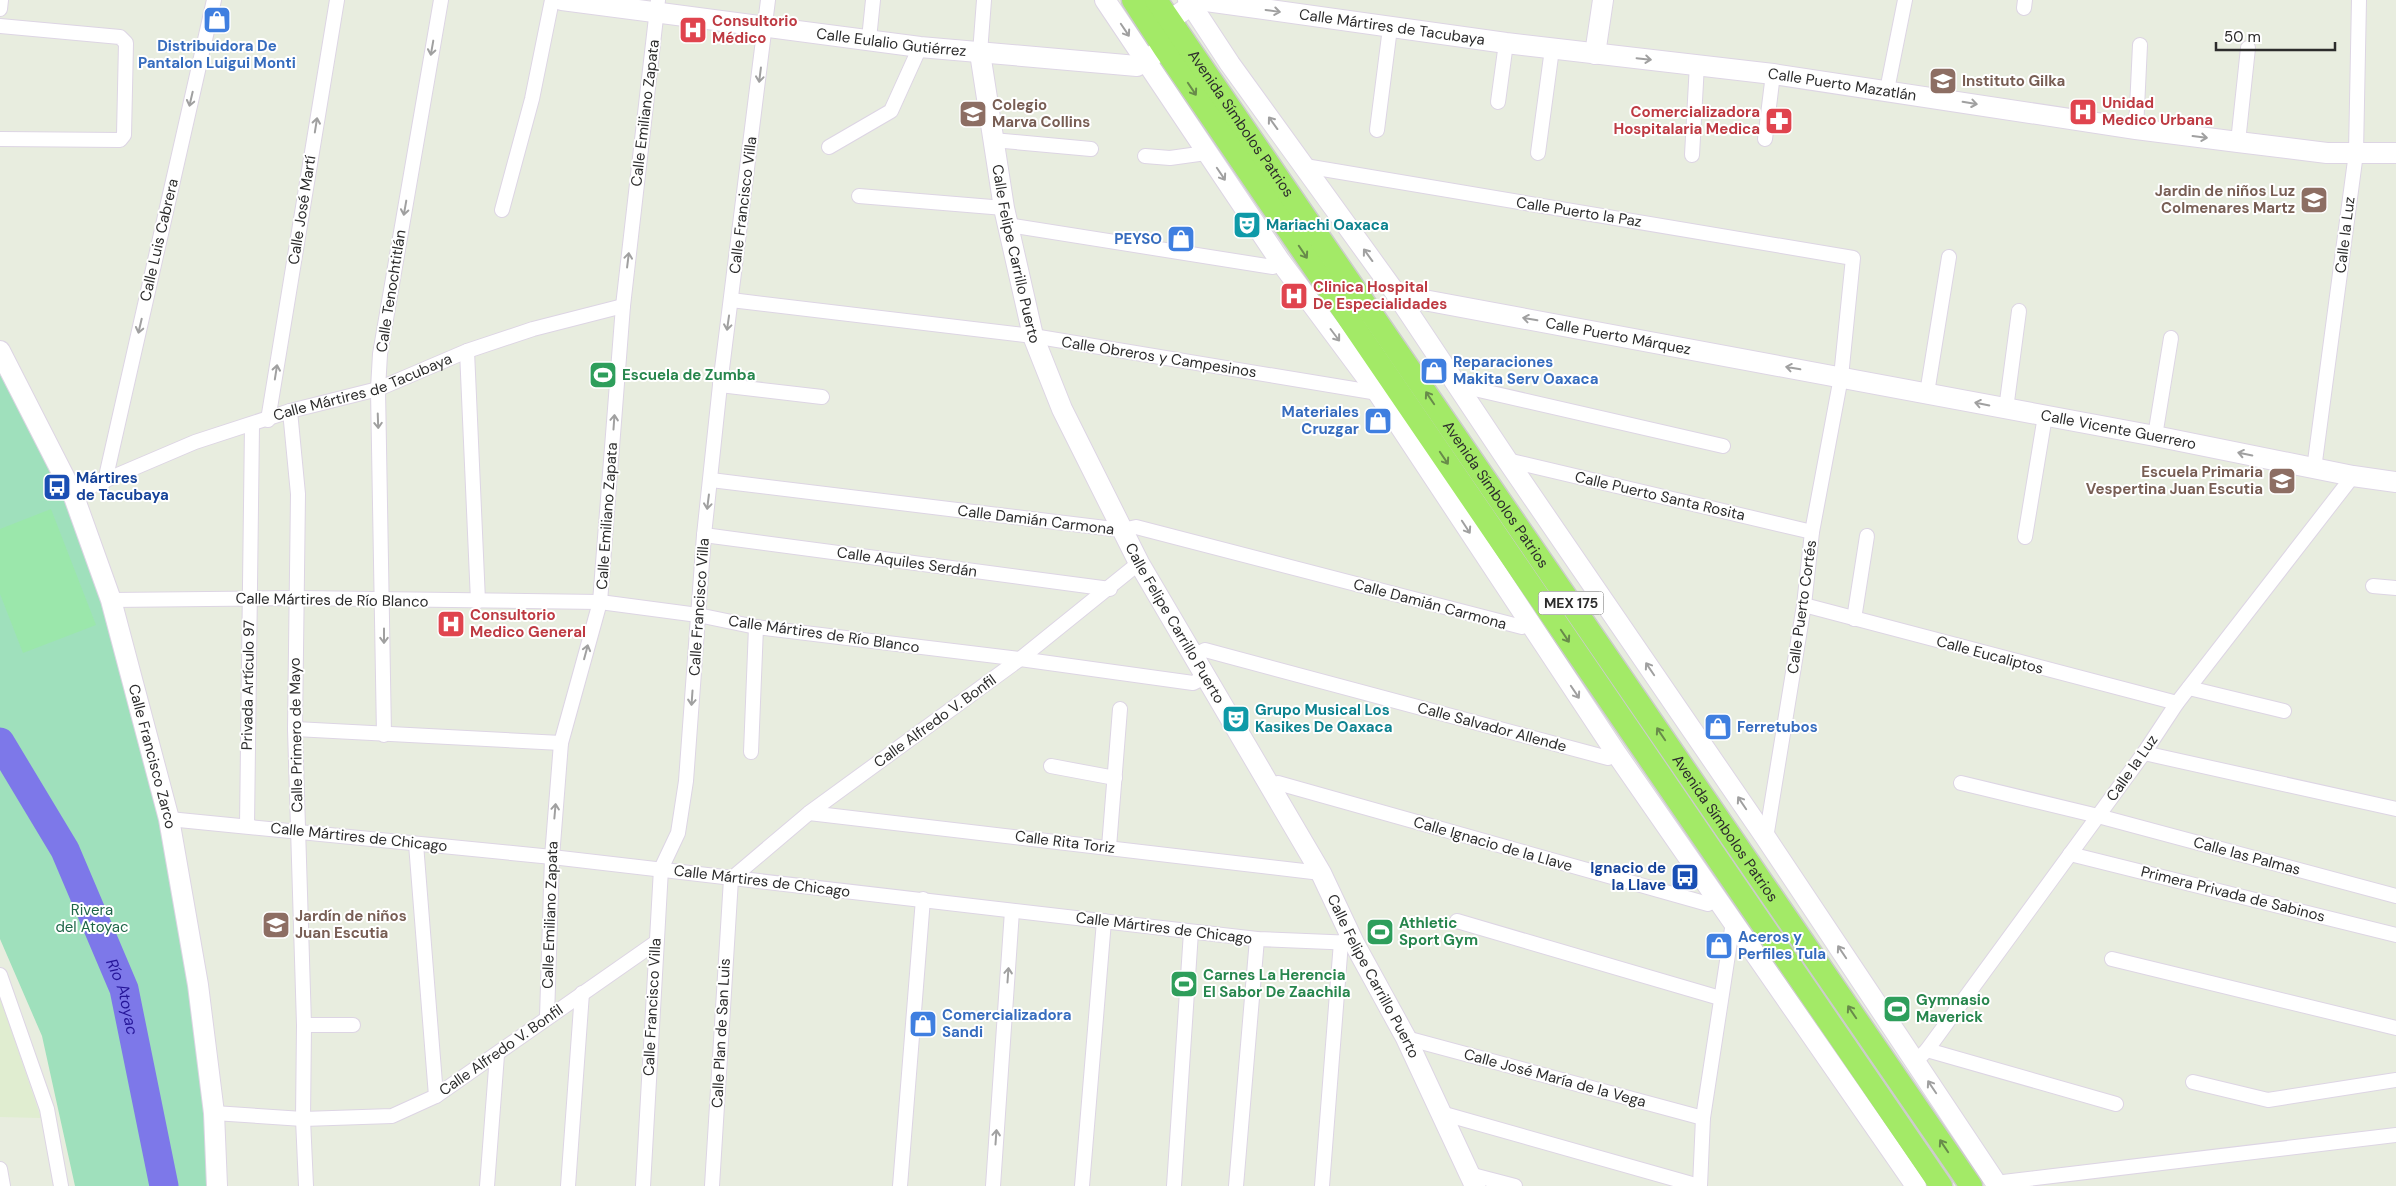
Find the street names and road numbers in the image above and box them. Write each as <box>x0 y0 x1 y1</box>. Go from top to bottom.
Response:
street label: Calle Mártires de Tacubaya <box>1298 4 1486 50</box>
street label: Calle Eulalio Gutiérrez <box>815 23 967 61</box>
street label: Calle Emiliano Zapata <box>626 38 664 188</box>
street label: Avenida Símbolos Patrios <box>1183 46 1299 201</box>
street label: Calle Puerto Mazatlán <box>1767 63 1918 106</box>
street label: Calle Francisco Villa <box>725 135 761 275</box>
street label: Calle José Martí <box>284 153 321 266</box>
street label: Calle Felipe Carrillo Puerto <box>987 163 1045 346</box>
street label: Calle Luis Cabrera <box>135 177 183 303</box>
street label: Calle Puerto la Paz <box>1515 192 1643 232</box>
street label: Calle la Luz <box>2330 195 2360 274</box>
street label: Calle Tenochtitlán <box>371 228 411 354</box>
street label: Calle Puerto Márquez <box>1544 313 1693 360</box>
street label: Calle Obreros y Campesinos <box>1060 332 1258 382</box>
street label: Calle Mártires de Tacubaya <box>271 349 455 426</box>
street label: Calle Vicente Guerrero <box>2039 405 2198 454</box>
street label: Avenida Símbolos Patrios <box>1438 417 1553 572</box>
street label: Calle Emiliano Zapata <box>592 442 622 590</box>
street label: Calle Puerto Santa Rosita <box>1573 467 1747 525</box>
street label: Calle Damián Carmona <box>956 500 1116 540</box>
street label: Calle Francisco Villa <box>684 537 714 677</box>
street label: Calle Puerto Cortés <box>1783 539 1821 675</box>
street label: Calle Felipe Carrillo Puerto <box>1121 540 1229 707</box>
street label: Calle Aquiles Serdán <box>836 542 978 582</box>
street label: Calle Damián Carmona <box>1351 574 1509 634</box>
street label: Calle Mártires de Río Blanco <box>235 588 429 612</box>
road number: MEX 175 <box>1538 592 1604 614</box>
street label: Calle Mártires de Río Blanco <box>727 611 921 657</box>
street label: Privada Artículo 97 <box>237 620 259 750</box>
street label: Calle Eucaliptos <box>1934 631 2046 679</box>
street label: Calle Primero de Mayo <box>285 657 307 813</box>
street label: Calle Alfredo V. Bonfil <box>870 670 1000 772</box>
street label: Calle Francisco Zarco <box>124 682 181 830</box>
street label: Calle Salvador Allende <box>1415 697 1569 757</box>
street label: Calle la Luz <box>2102 731 2162 805</box>
street label: Avenida Símbolos Patrios <box>1668 751 1783 906</box>
street label: Calle Ignacio de la Llave <box>1411 812 1575 876</box>
street label: Calle Mártires de Chicago <box>270 818 449 856</box>
street label: Calle Rita Toriz <box>1014 826 1116 858</box>
street label: Calle las Palmas <box>2191 832 2303 880</box>
street label: Calle Emiliano Zapata <box>537 841 563 989</box>
street label: Calle Mártires de Chicago <box>673 860 852 902</box>
street label: Primera Privada de Sabinos <box>2139 861 2327 927</box>
street label: Calle Felipe Carrillo Puerto <box>1322 891 1424 1062</box>
street label: Calle Mártires de Chicago <box>1075 907 1254 949</box>
street label: Calle Francisco Villa <box>638 938 666 1076</box>
street label: Calle Plan de San Luis <box>707 958 735 1108</box>
street label: Calle Alfredo V. Bonfil <box>435 1000 567 1100</box>
street label: Calle José María de la Vega <box>1462 1044 1648 1112</box>

